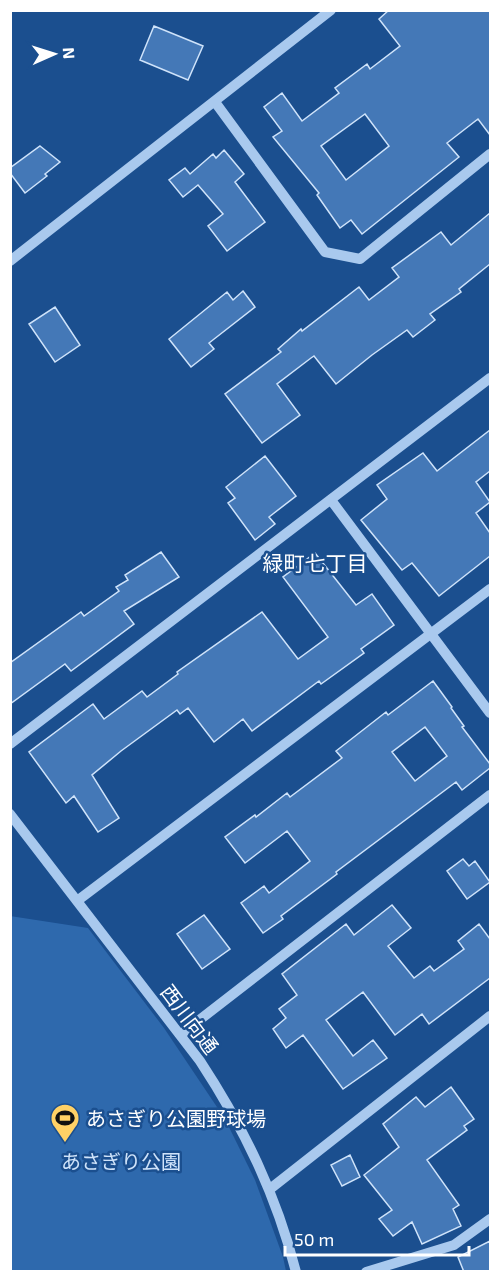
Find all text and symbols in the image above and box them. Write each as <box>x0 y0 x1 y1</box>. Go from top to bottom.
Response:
north arrow <box>24 24 84 84</box>
text: N <box>60 47 79 59</box>
district label: 緑町七丁目 <box>263 550 368 575</box>
street label: 西川向通 <box>156 980 224 1058</box>
sports icon: あさぎり公園野球場 <box>49 1102 81 1144</box>
place label: あさぎり公園野球場 <box>86 1106 266 1130</box>
park label: あさぎり公園 <box>61 1149 181 1173</box>
scale bar <box>285 1219 470 1257</box>
text: 50 m <box>294 1228 334 1250</box>

